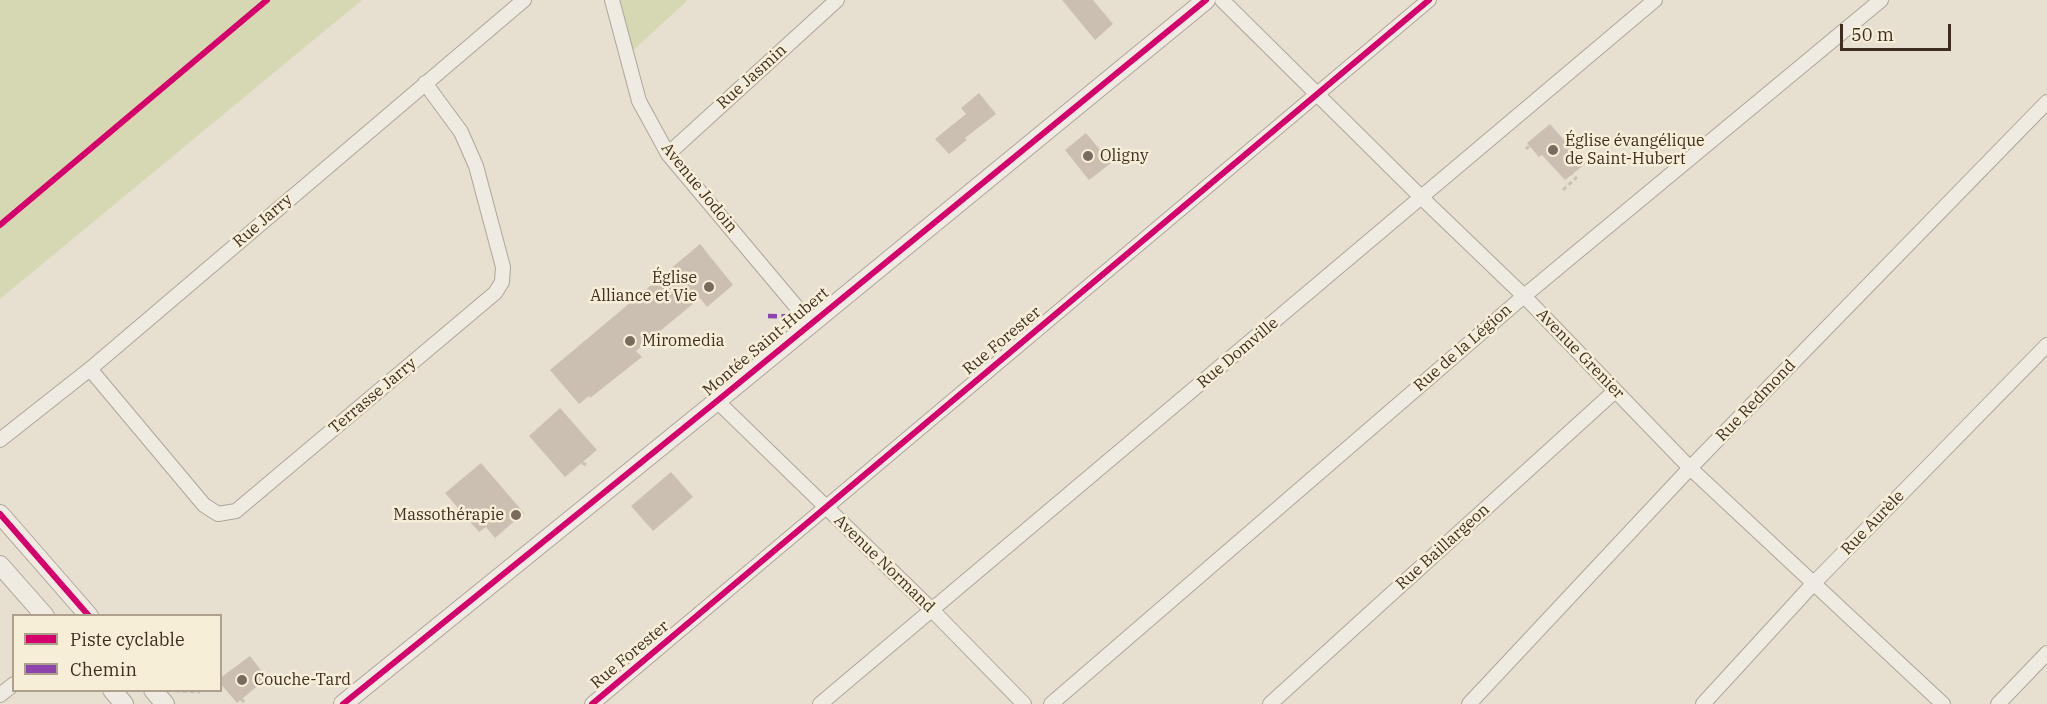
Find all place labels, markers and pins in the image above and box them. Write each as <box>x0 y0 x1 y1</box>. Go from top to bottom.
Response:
place label: Église évangélique de Saint-Hubert <box>1565 131 1705 169</box>
marker: Église évangélique de Saint-Hubert <box>1546 143 1560 157</box>
place label: Oligny <box>1100 146 1149 166</box>
marker: Oligny <box>1081 149 1095 163</box>
place label: Église Alliance et Vie <box>590 268 697 306</box>
marker: Église Alliance et Vie <box>702 280 716 294</box>
place label: Miromedia <box>642 331 725 351</box>
marker: Miromedia <box>623 334 637 348</box>
place label: Massothérapie <box>393 505 504 525</box>
marker: Massothérapie <box>509 508 523 522</box>
place label: Couche-Tard <box>254 670 351 690</box>
marker: Couche-Tard <box>235 673 249 687</box>

